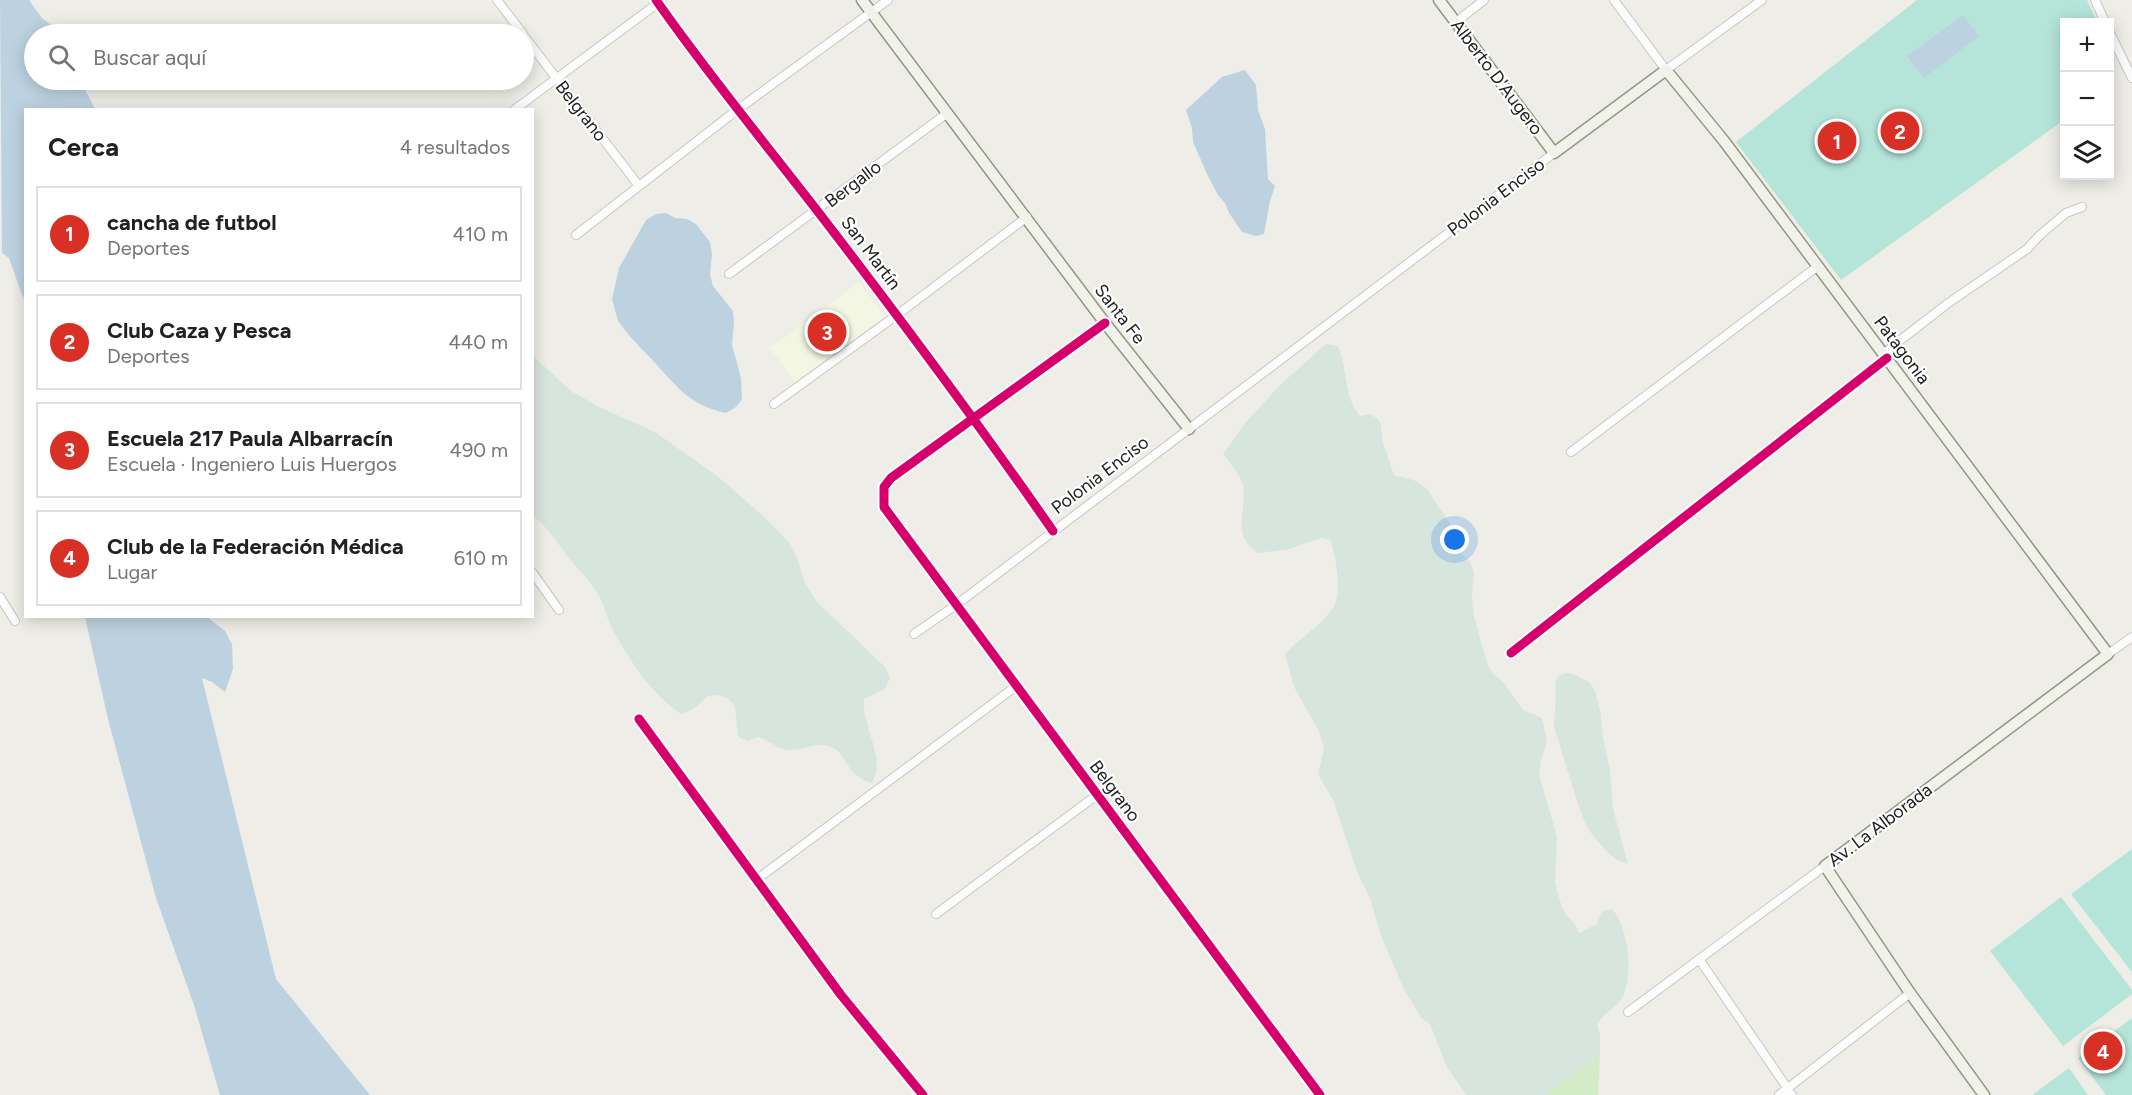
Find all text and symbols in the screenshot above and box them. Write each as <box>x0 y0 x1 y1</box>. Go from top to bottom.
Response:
street label: Alberto D'Augero <box>1446 15 1548 139</box>
map controls <box>2060 18 2114 180</box>
button: + <box>2060 18 2114 72</box>
search box <box>24 24 534 90</box>
icon: search <box>45 41 78 74</box>
text: Buscar aquí <box>93 44 206 71</box>
button: − <box>2060 72 2114 126</box>
street label: Belgrano <box>550 76 612 146</box>
pin: 2 <box>1880 108 1920 154</box>
pin: 1 <box>1818 118 1856 164</box>
button: layers <box>2060 126 2114 180</box>
text: Cerca <box>48 131 119 163</box>
text: 4 resultados <box>400 135 510 159</box>
street label: Polonia Enciso <box>1443 153 1549 241</box>
street label: Bergallo <box>820 156 886 212</box>
text: cancha de futbol <box>107 209 277 236</box>
street label: San Martín <box>836 212 906 294</box>
text: 1 <box>65 222 74 246</box>
text: 410 m <box>453 222 508 246</box>
text: Deportes <box>107 236 190 260</box>
street label: Santa Fe <box>1090 280 1150 349</box>
pin: 3 <box>808 310 846 354</box>
street label: Patagonia <box>1869 312 1935 388</box>
text: Club Caza y Pesca <box>107 317 291 344</box>
text: 2 <box>64 330 75 354</box>
text: 440 m <box>448 330 508 354</box>
text: Deportes <box>107 344 190 368</box>
text: Escuela 217 Paula Albarracín <box>107 425 393 452</box>
street label: Polonia Enciso <box>1047 431 1153 519</box>
text: 3 <box>64 438 75 462</box>
text: 490 m <box>449 438 508 462</box>
text: Escuela · Ingeniero Luis Huergos <box>107 452 397 476</box>
your location <box>1440 525 1469 554</box>
text: Club de la Federación Médica <box>107 533 404 560</box>
text: 4 <box>63 546 76 570</box>
text: 610 m <box>454 546 508 570</box>
text: Lugar <box>107 560 157 584</box>
street label: Belgrano <box>1085 756 1145 826</box>
street label: Av. La Alborada <box>1824 779 1936 871</box>
pin: 4 <box>2084 1028 2122 1074</box>

